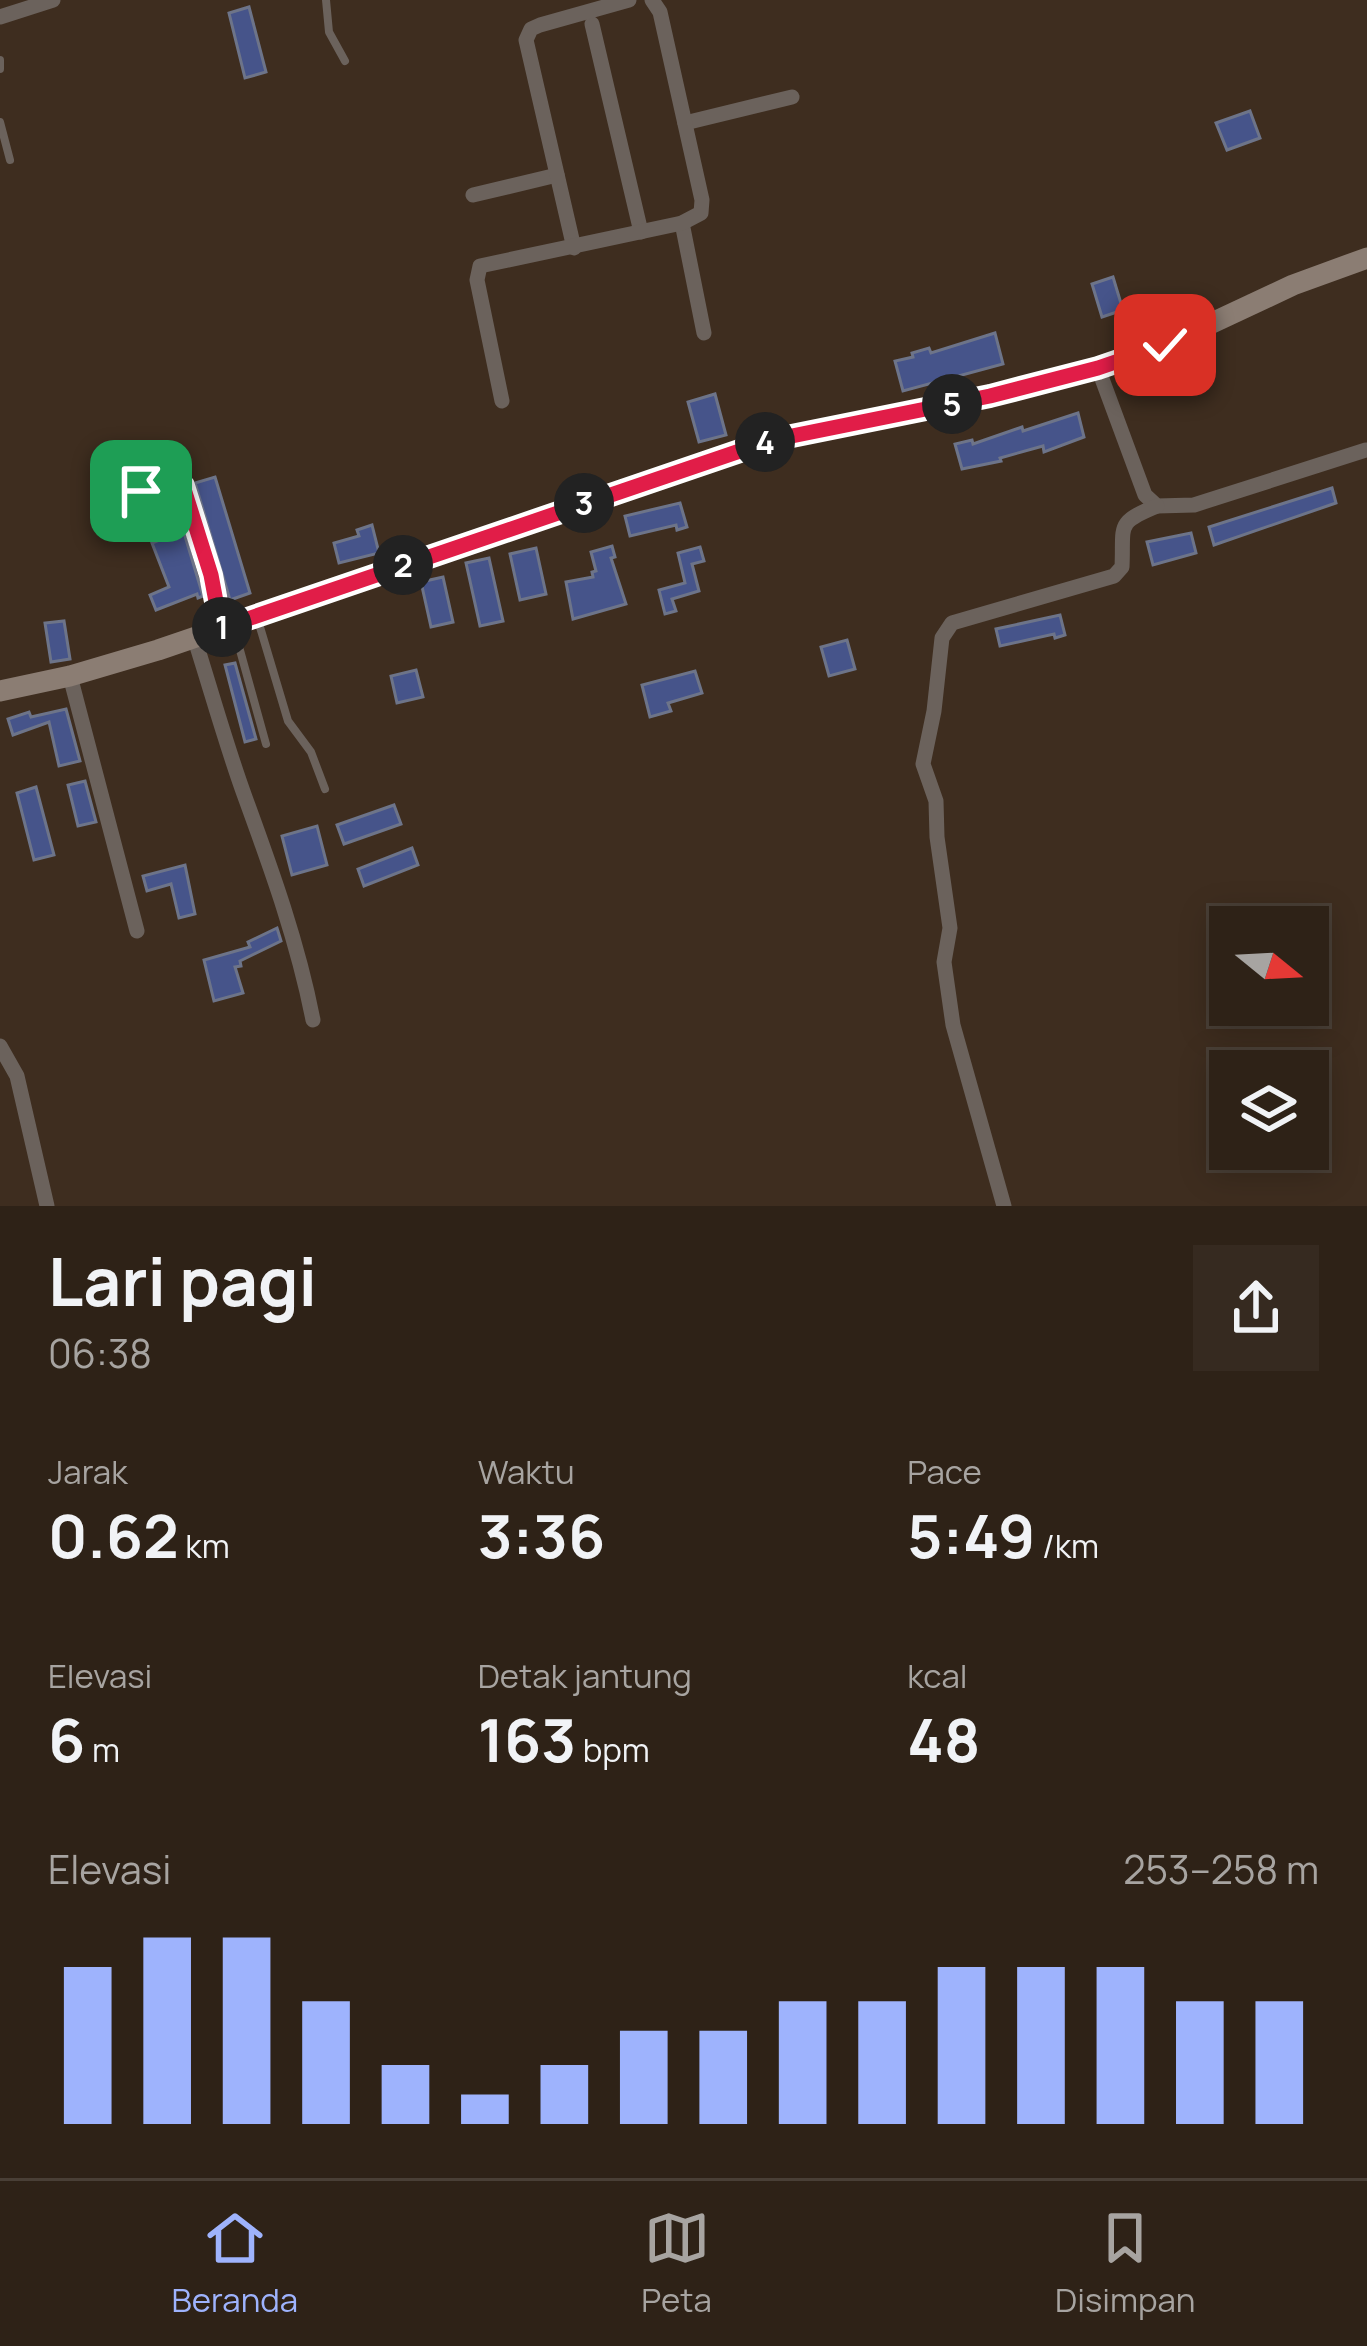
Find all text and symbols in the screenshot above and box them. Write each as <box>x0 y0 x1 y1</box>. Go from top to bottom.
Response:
pin <box>1114 294 1216 396</box>
icon: check <box>1132 312 1198 378</box>
pin: 5 <box>922 374 982 434</box>
text: 5 <box>942 381 962 426</box>
pin: 4 <box>735 412 795 472</box>
text: 4 <box>755 419 775 464</box>
pin <box>90 440 192 542</box>
icon: arrive <box>108 458 174 524</box>
pin: 3 <box>554 473 614 533</box>
text: 3 <box>574 480 594 525</box>
pin: 2 <box>373 535 433 595</box>
text: 2 <box>393 542 413 587</box>
pin: 1 <box>192 597 252 657</box>
text: 1 <box>215 604 229 649</box>
north arrow <box>1209 906 1329 1026</box>
map controls <box>1209 906 1329 1170</box>
button: layers <box>1209 1050 1329 1170</box>
text: Lari pagi <box>48 1236 317 1326</box>
button: share <box>1193 1245 1319 1371</box>
text: 06:38 <box>48 1326 152 1380</box>
text: Jarak <box>48 1449 128 1494</box>
text: Waktu <box>478 1449 575 1494</box>
text: Pace <box>907 1449 982 1494</box>
text: 0.62 <box>48 1494 179 1576</box>
text: 3:36 <box>478 1494 605 1576</box>
text: 5:49 <box>907 1494 1035 1576</box>
text: km <box>179 1523 230 1568</box>
text: /km <box>1035 1523 1099 1568</box>
text: Elevasi <box>48 1653 152 1698</box>
text: Detak jantung <box>478 1653 692 1698</box>
text: kcal <box>907 1653 968 1698</box>
text: 6 <box>48 1698 85 1780</box>
text: 163 <box>478 1698 576 1780</box>
text: 48 <box>907 1698 981 1780</box>
text: m <box>85 1727 120 1772</box>
text: bpm <box>576 1727 650 1772</box>
text: Elevasi <box>48 1842 171 1896</box>
text: 253–258 m <box>1123 1842 1319 1896</box>
tab: Beranda <box>172 2205 298 2322</box>
tab: Peta <box>641 2205 712 2322</box>
tab: Disimpan <box>1055 2205 1195 2322</box>

